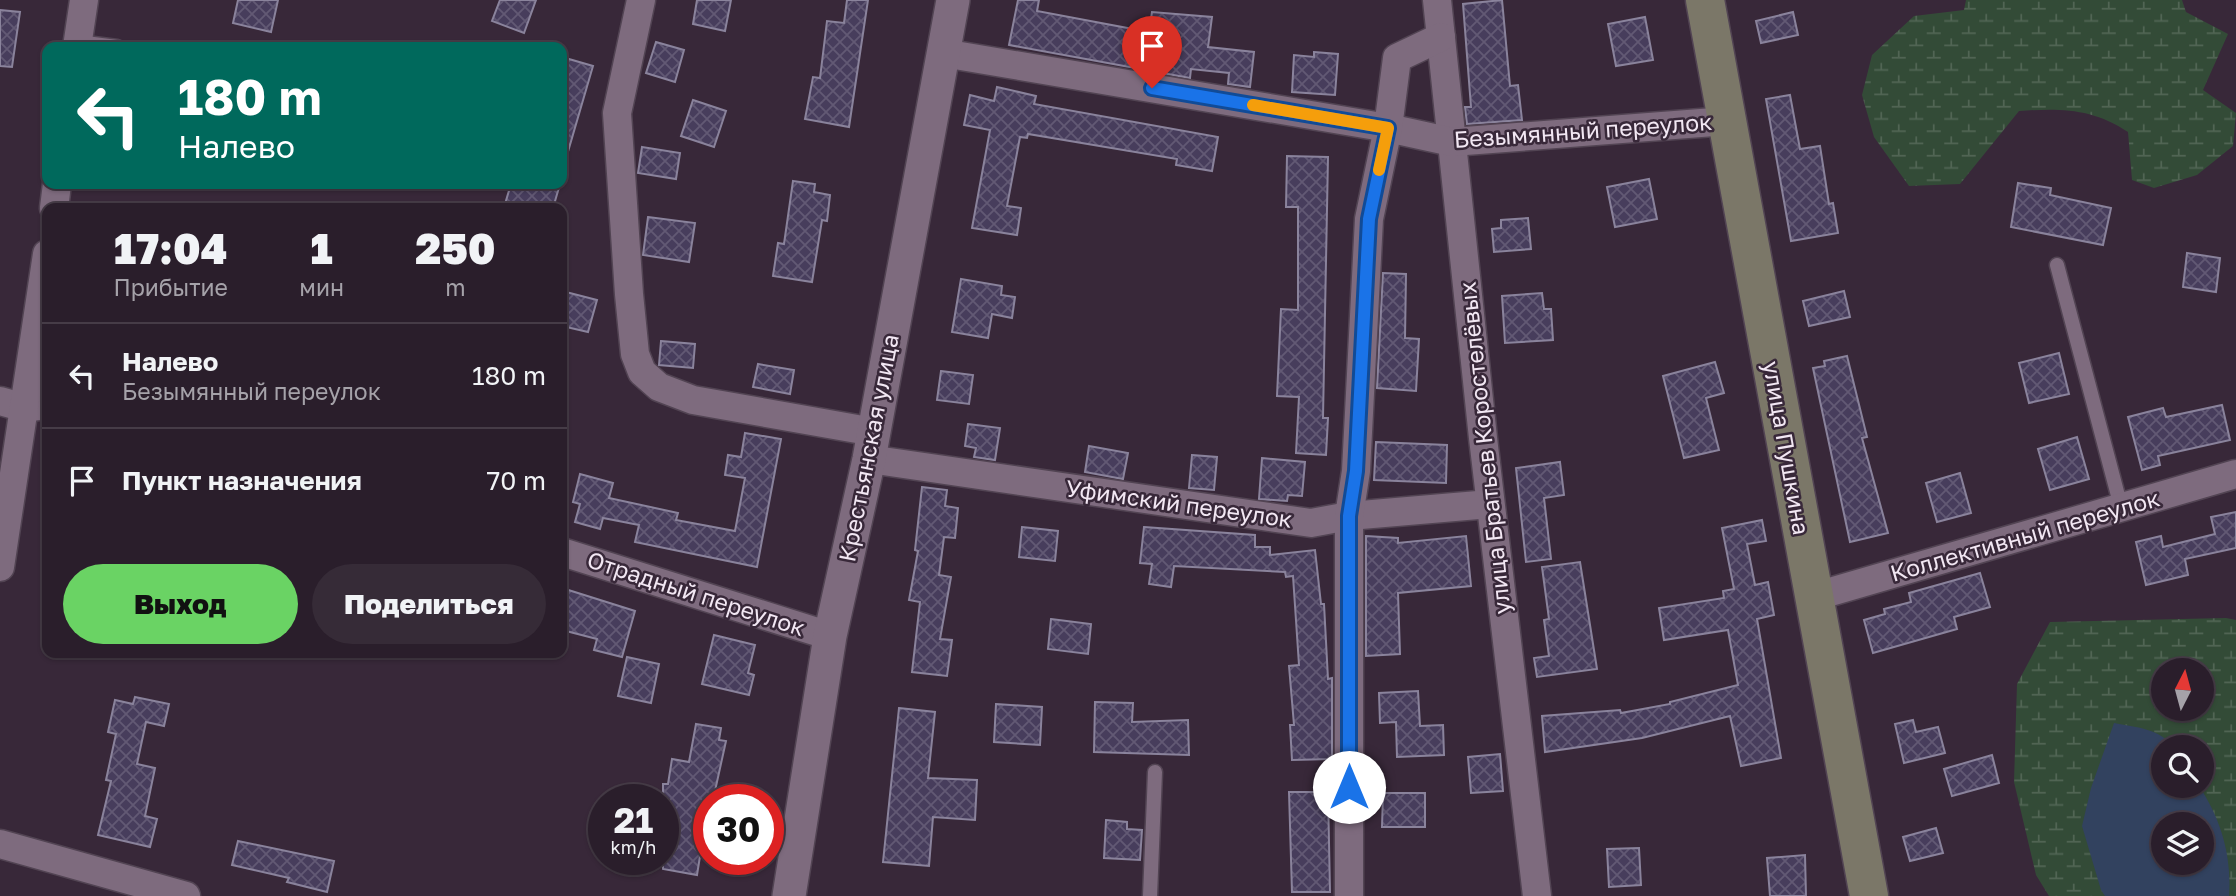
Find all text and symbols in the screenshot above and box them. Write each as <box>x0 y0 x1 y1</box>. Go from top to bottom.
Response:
pin <box>1122 16 1182 88</box>
icon: arrive <box>1133 27 1171 65</box>
text: 180 m <box>178 67 322 126</box>
icon: left <box>63 70 154 161</box>
street label: Безымянный переулок <box>1453 107 1713 153</box>
text: Налево <box>178 127 295 165</box>
text: 17:04 <box>114 223 227 273</box>
text: 1 <box>311 223 333 273</box>
text: 250 <box>415 223 496 273</box>
text: Прибытие <box>113 273 228 301</box>
text: мин <box>299 273 344 301</box>
text: m <box>445 273 466 301</box>
street label: улица Братьев Коростелёвых <box>1453 280 1515 616</box>
street label: Крестьянская улица <box>832 332 904 564</box>
text: Налево <box>122 346 218 377</box>
icon: left <box>63 357 101 395</box>
street label: улица Пушкина <box>1758 359 1816 537</box>
text: 180 m <box>472 360 546 391</box>
text: Безымянный переулок <box>122 377 381 405</box>
icon: arrive <box>63 462 101 500</box>
text: Пункт назначения <box>122 465 362 496</box>
text: 70 m <box>487 465 546 496</box>
street label: Уфимский переулок <box>1064 473 1294 533</box>
street label: Коллективный переулок <box>1887 483 2163 587</box>
street label: Отрадный переулок <box>584 545 809 641</box>
button: Выход <box>63 564 298 644</box>
button: Поделиться <box>312 564 546 644</box>
north arrow <box>2151 658 2214 721</box>
map controls <box>2151 658 2214 875</box>
button: search <box>2151 735 2214 798</box>
position arrow <box>1312 750 1386 824</box>
speed limit sign: 30 <box>693 784 784 875</box>
text: 21 <box>614 799 653 841</box>
button: layers <box>2151 812 2214 875</box>
text: km/h <box>611 836 656 858</box>

